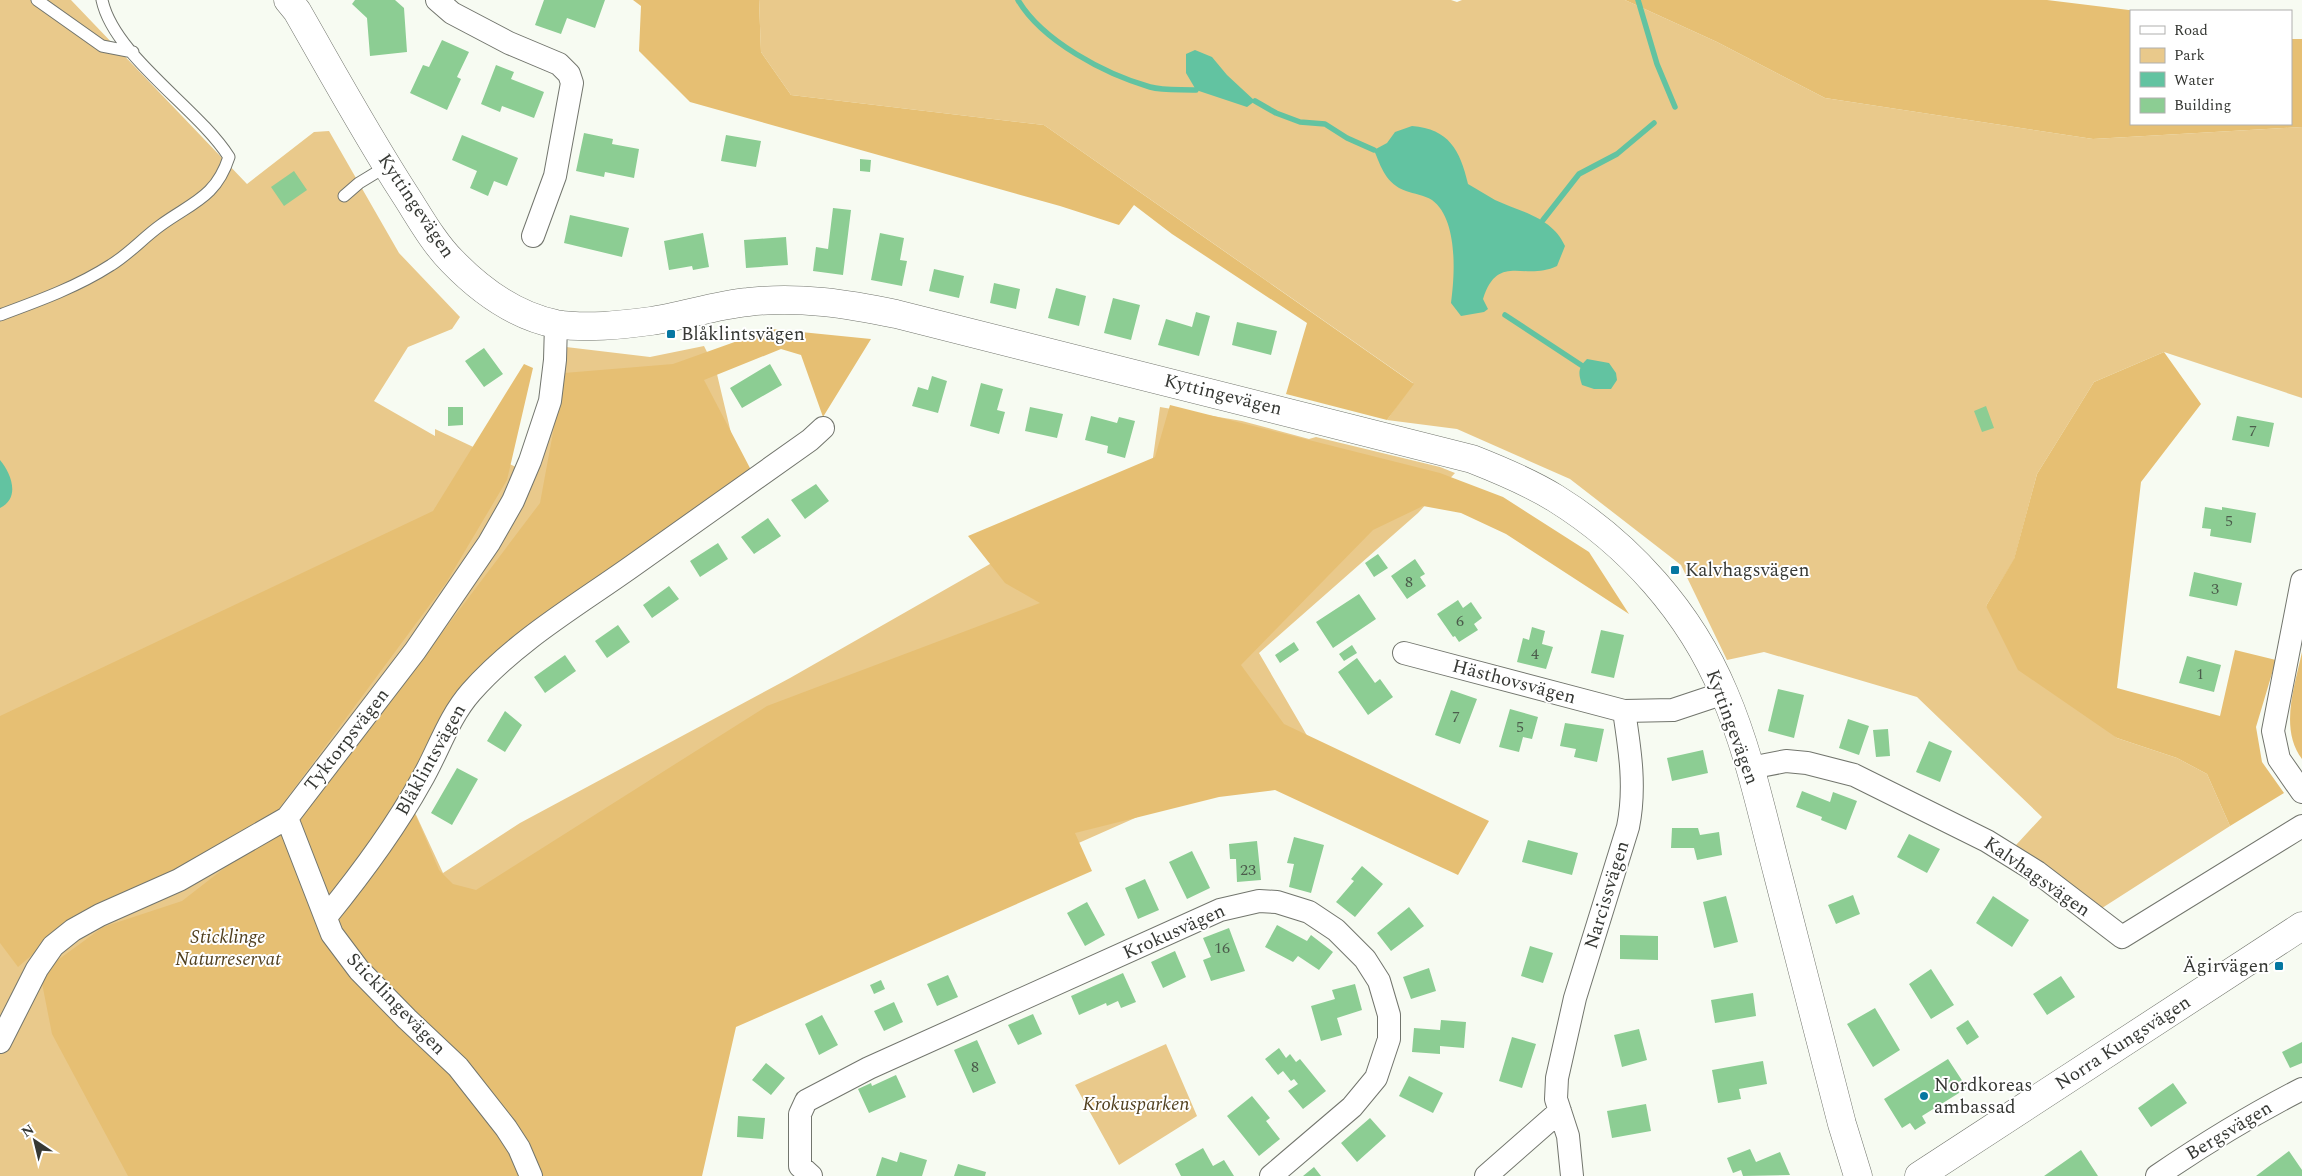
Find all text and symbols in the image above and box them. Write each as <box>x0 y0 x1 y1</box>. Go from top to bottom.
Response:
legend <box>2130 10 2292 125</box>
text: Road <box>2174 19 2208 42</box>
text: Park <box>2174 44 2205 67</box>
text: Water <box>2174 69 2214 92</box>
text: Building <box>2174 94 2231 117</box>
street label: Kyttingevägen <box>370 148 462 264</box>
place label: Blåklintsvägen <box>681 320 805 349</box>
marker: Blåklintsvägen <box>665 328 677 340</box>
street label: Kyttingevägen <box>1161 366 1285 424</box>
house number: 7 <box>2249 419 2257 443</box>
house number: 5 <box>2225 509 2233 533</box>
place label: Kalvhagsvägen <box>1685 556 1810 585</box>
marker: Kalvhagsvägen <box>1669 564 1681 576</box>
house number: 8 <box>1405 570 1413 594</box>
house number: 3 <box>2211 577 2219 601</box>
house number: 6 <box>1456 609 1464 633</box>
house number: 4 <box>1531 642 1539 666</box>
street label: Hästhovsvägen <box>1449 652 1579 712</box>
house number: 1 <box>2196 662 2204 686</box>
street label: Kyttingevägen <box>1698 665 1766 789</box>
street label: Tyktorpsvägen <box>297 682 397 798</box>
street label: Blåklintsvägen <box>388 699 474 821</box>
house number: 7 <box>1452 705 1460 729</box>
house number: 5 <box>1516 715 1524 739</box>
street label: Kalvhagsvägen <box>1978 829 2096 925</box>
street label: Narcissvägen <box>1577 837 1637 953</box>
house number: 23 <box>1240 858 1256 882</box>
street label: Krokusvägen <box>1118 896 1230 968</box>
park label: Sticklinge Naturreservat <box>175 923 282 974</box>
house number: 16 <box>1214 936 1230 960</box>
street label: Sticklingevägen <box>339 946 453 1062</box>
place label: Ägirvägen <box>2183 952 2269 981</box>
marker: Ägirvägen <box>2273 960 2285 972</box>
street label: Norra Kungsvägen <box>2049 988 2197 1098</box>
house number: 8 <box>971 1055 979 1079</box>
place label: Nordkoreas ambassad <box>1934 1071 2032 1122</box>
park label: Krokusparken <box>1082 1090 1190 1119</box>
marker: Nordkoreas ambassad <box>1918 1090 1930 1102</box>
street label: Bergsvägen <box>2180 1094 2278 1168</box>
north arrow <box>10 1116 60 1166</box>
text: N <box>17 1119 39 1143</box>

